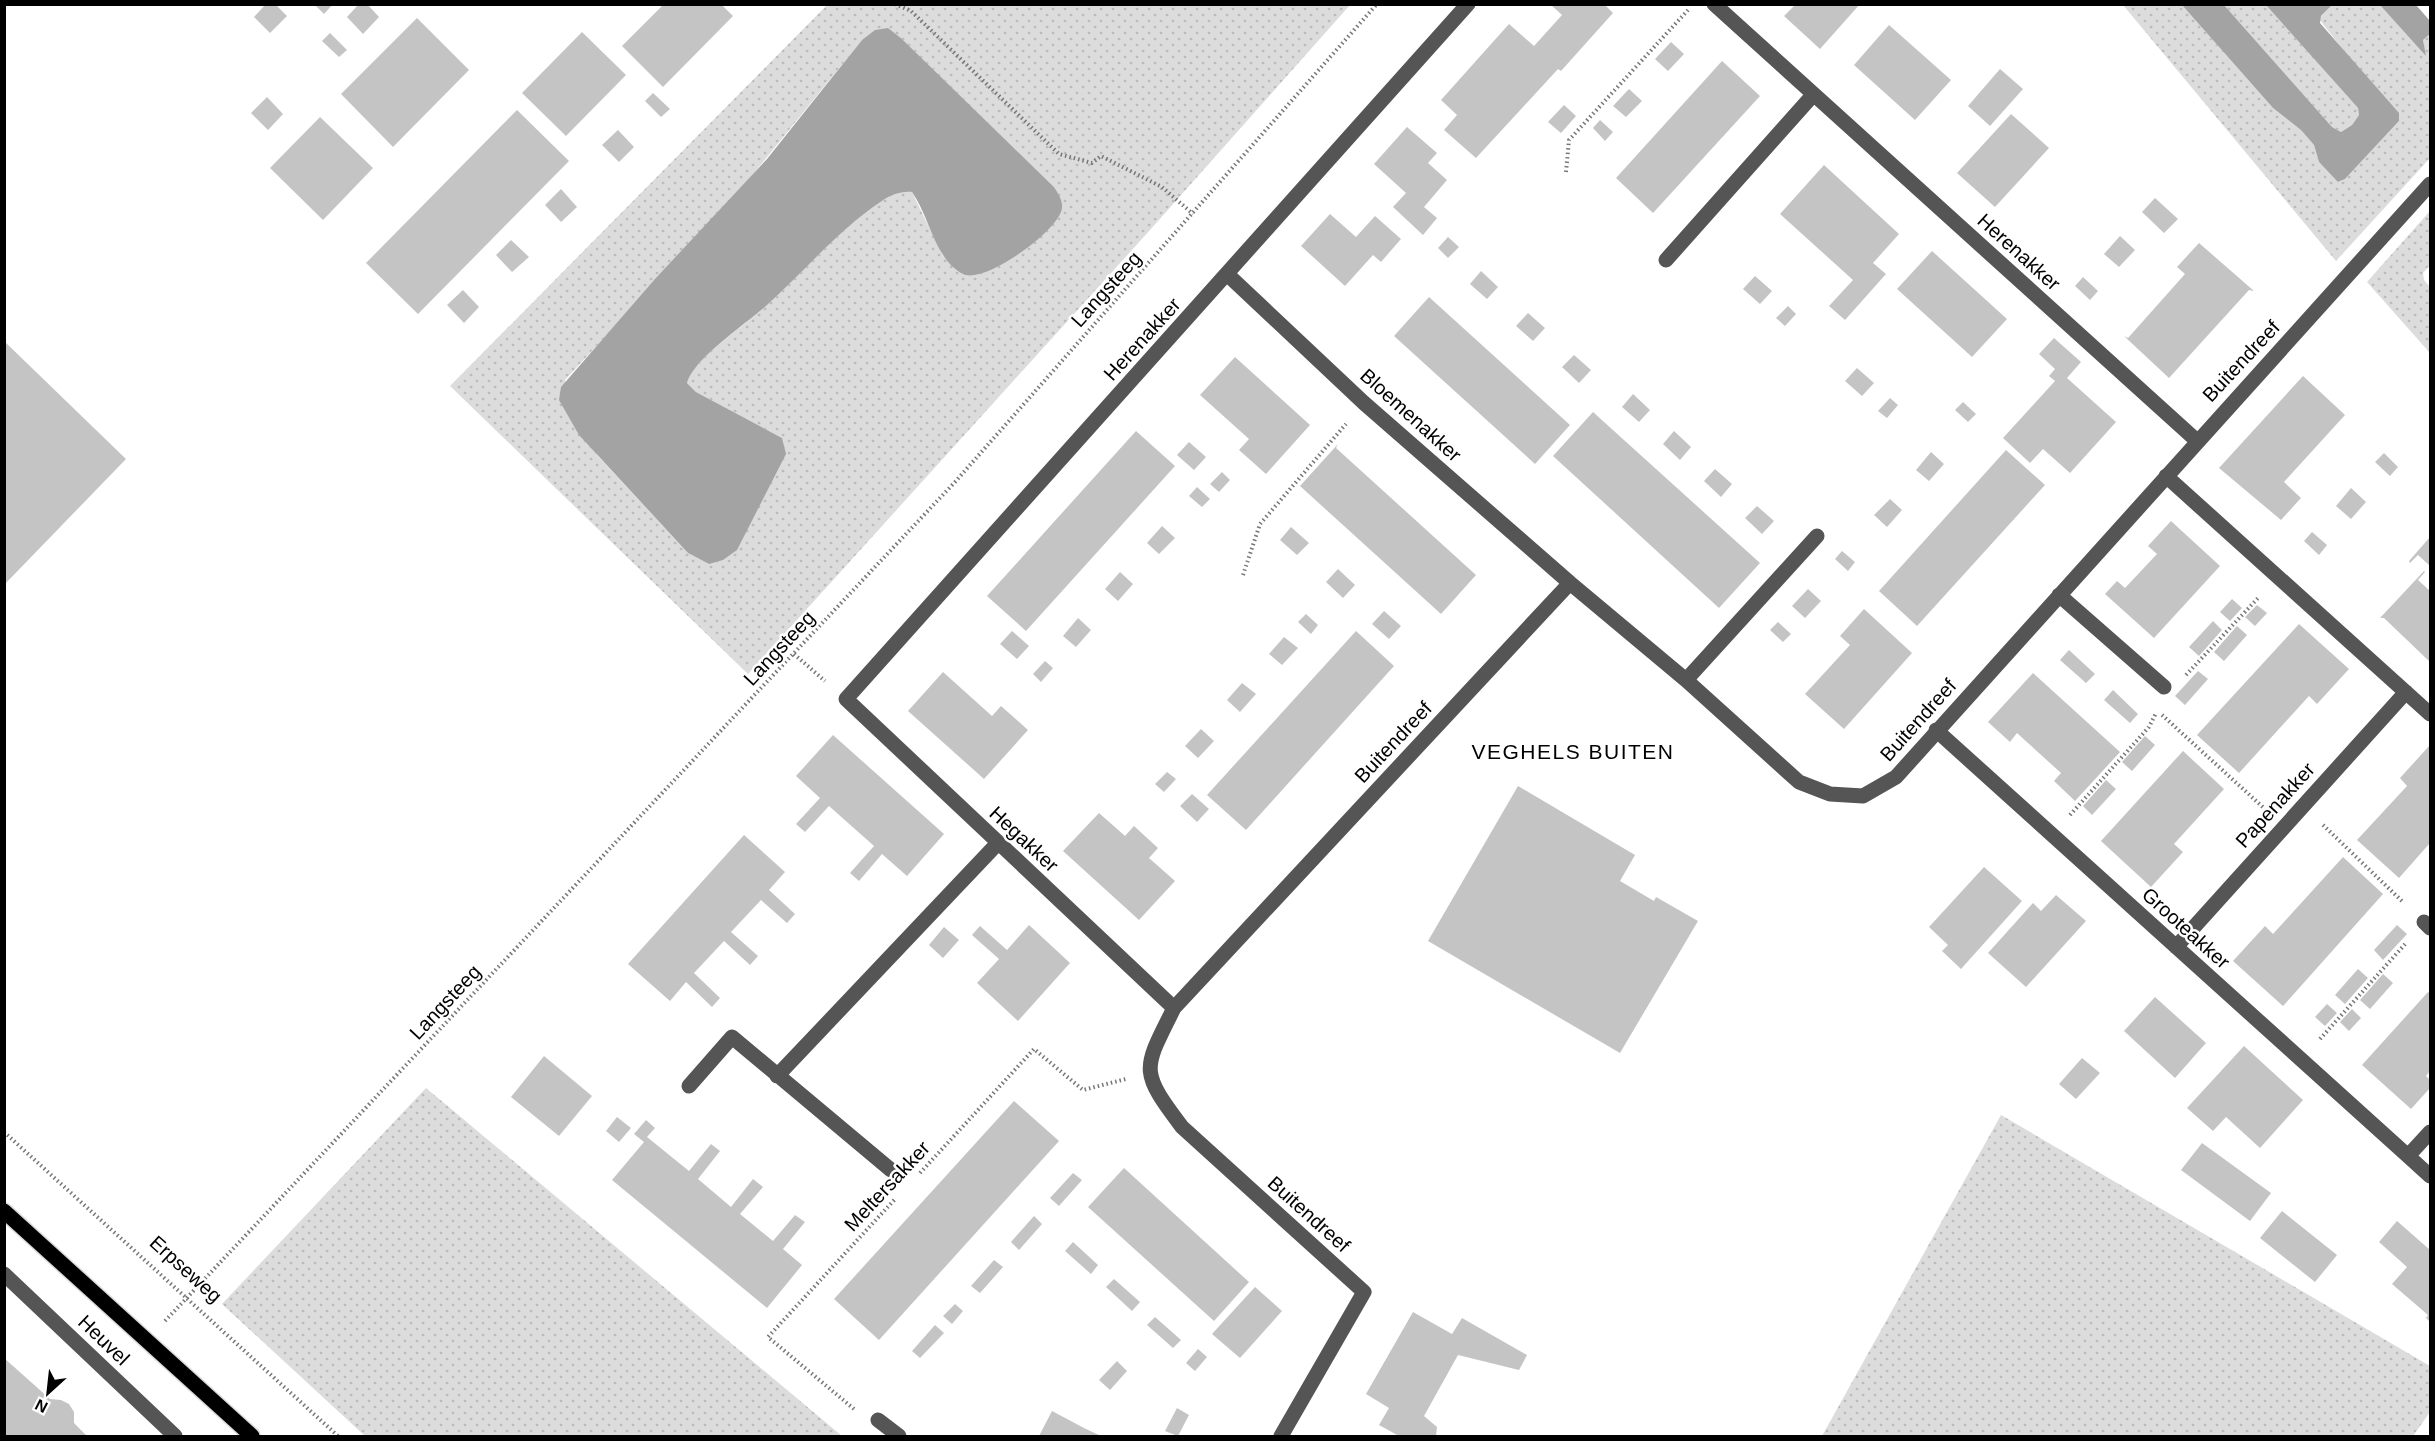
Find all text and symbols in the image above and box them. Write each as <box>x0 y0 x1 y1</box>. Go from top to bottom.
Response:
street label: Herenakker <box>1973 209 2065 295</box>
street label: Langsteeg <box>1067 247 1145 331</box>
street label: Herenakker <box>1099 293 1185 385</box>
street label: Buitendreef <box>2198 316 2284 406</box>
street label: Bloemenakker <box>1356 364 1466 466</box>
street label: Langsteeg <box>739 606 819 690</box>
street label: Buitendreef <box>1876 674 1961 765</box>
street label: Buitendreef <box>1350 697 1436 787</box>
district label: VEGHELS BUITEN <box>1471 740 1675 763</box>
street label: Papenakker <box>2231 758 2319 852</box>
street label: Hegakker <box>985 802 1063 876</box>
street label: Grooteakker <box>2138 883 2234 973</box>
street label: Langsteeg <box>405 960 485 1044</box>
street label: Meltersakker <box>840 1136 934 1235</box>
street label: Buitendreef <box>1264 1172 1355 1257</box>
street label: Erpseweg <box>146 1231 226 1307</box>
street label: Heuvel <box>74 1310 134 1370</box>
north arrow <box>18 1363 78 1423</box>
text: N <box>32 1396 50 1416</box>

